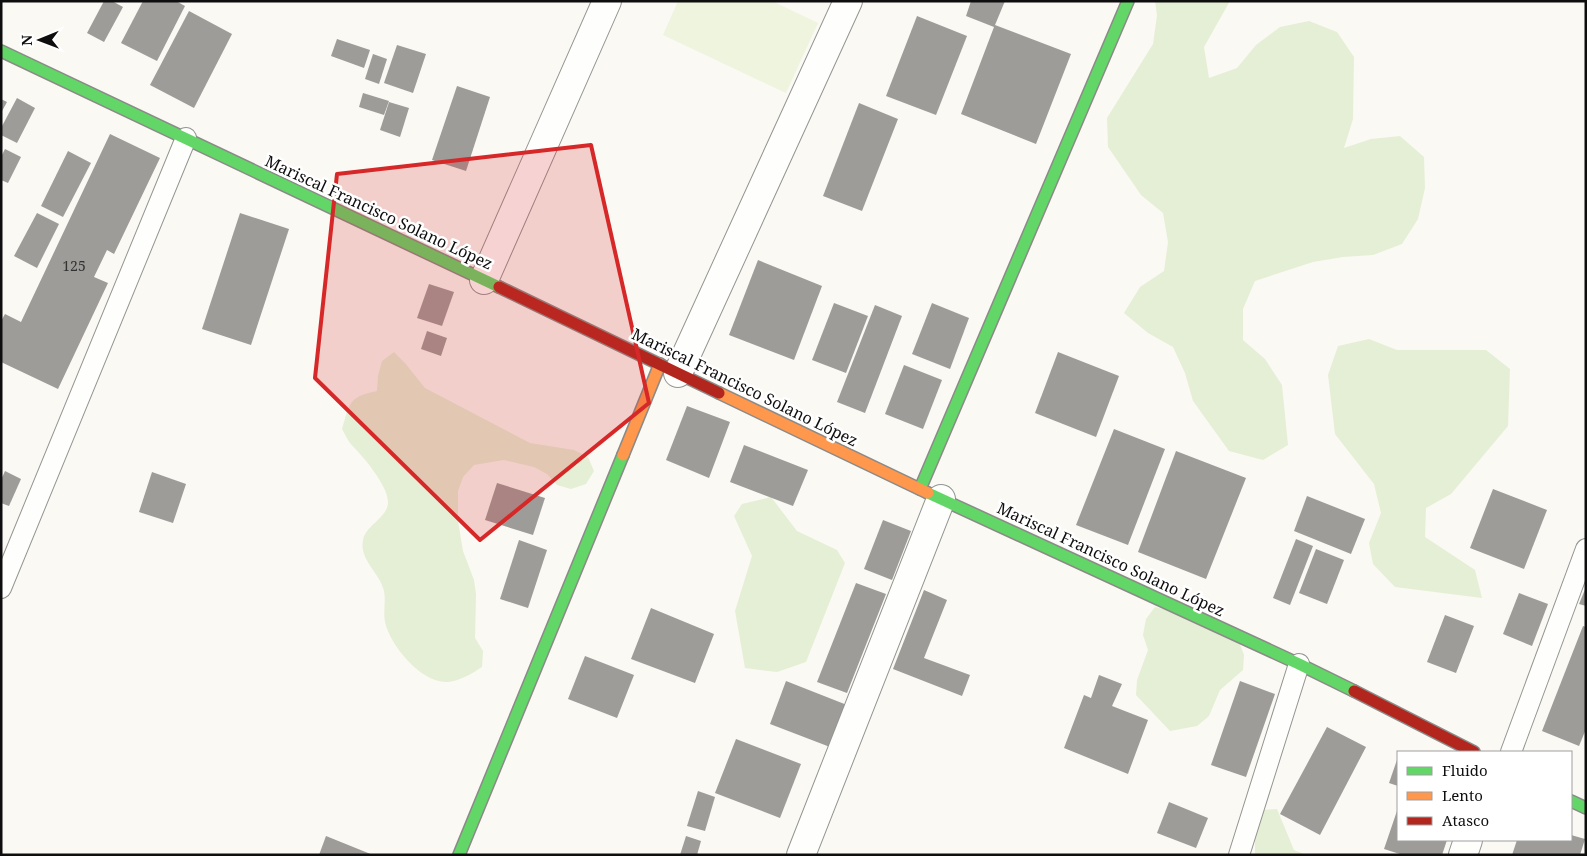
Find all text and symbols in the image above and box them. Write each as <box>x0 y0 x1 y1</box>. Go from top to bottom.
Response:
north arrow <box>15 15 65 65</box>
text: N <box>17 35 36 46</box>
street label: Mariscal Francisco Solano López <box>262 149 496 275</box>
house number: 125 <box>62 256 86 275</box>
street label: Mariscal Francisco Solano López <box>628 323 862 451</box>
street label: Mariscal Francisco Solano López <box>994 496 1228 622</box>
legend <box>1397 751 1572 841</box>
text: Fluido <box>1442 760 1488 780</box>
text: Lento <box>1442 785 1483 805</box>
text: Atasco <box>1442 810 1489 830</box>

